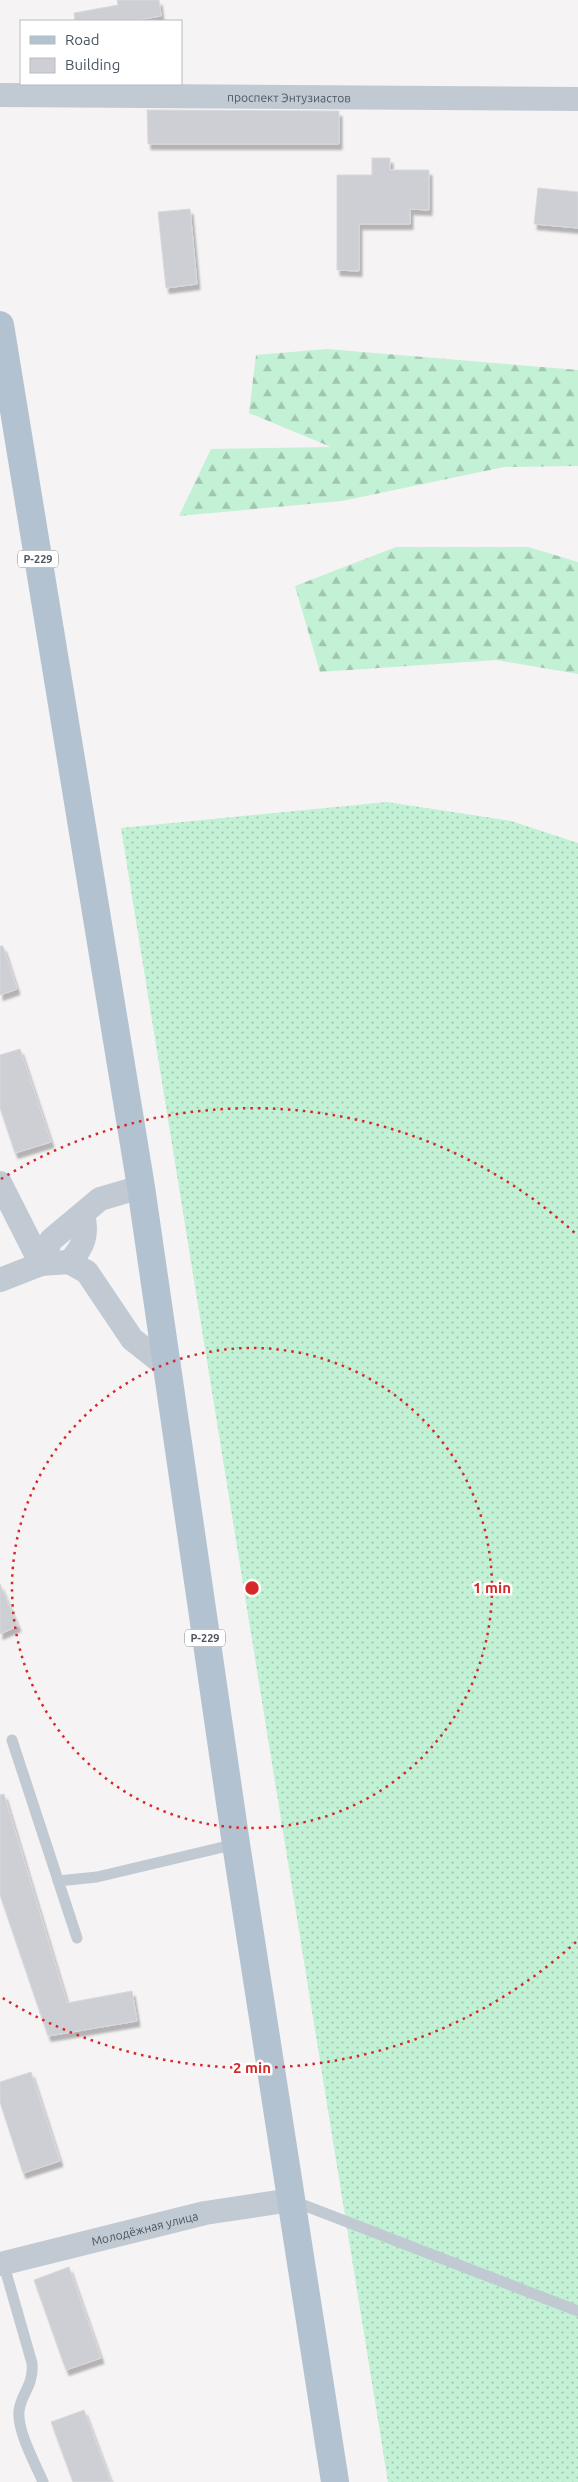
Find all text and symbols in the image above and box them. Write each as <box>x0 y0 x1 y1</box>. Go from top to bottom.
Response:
legend <box>20 20 182 85</box>
text: Road <box>65 31 100 48</box>
text: Building <box>65 56 120 73</box>
street label: проспект Энтузиастов <box>227 90 351 104</box>
road number: Р-229 <box>18 550 58 568</box>
centre of rings <box>243 1579 261 1597</box>
text: 1 min <box>473 1579 511 1596</box>
road number: Р-229 <box>185 1630 225 1646</box>
text: 2 min <box>233 2059 271 2076</box>
street label: Молодёжная улица <box>90 2209 199 2248</box>

